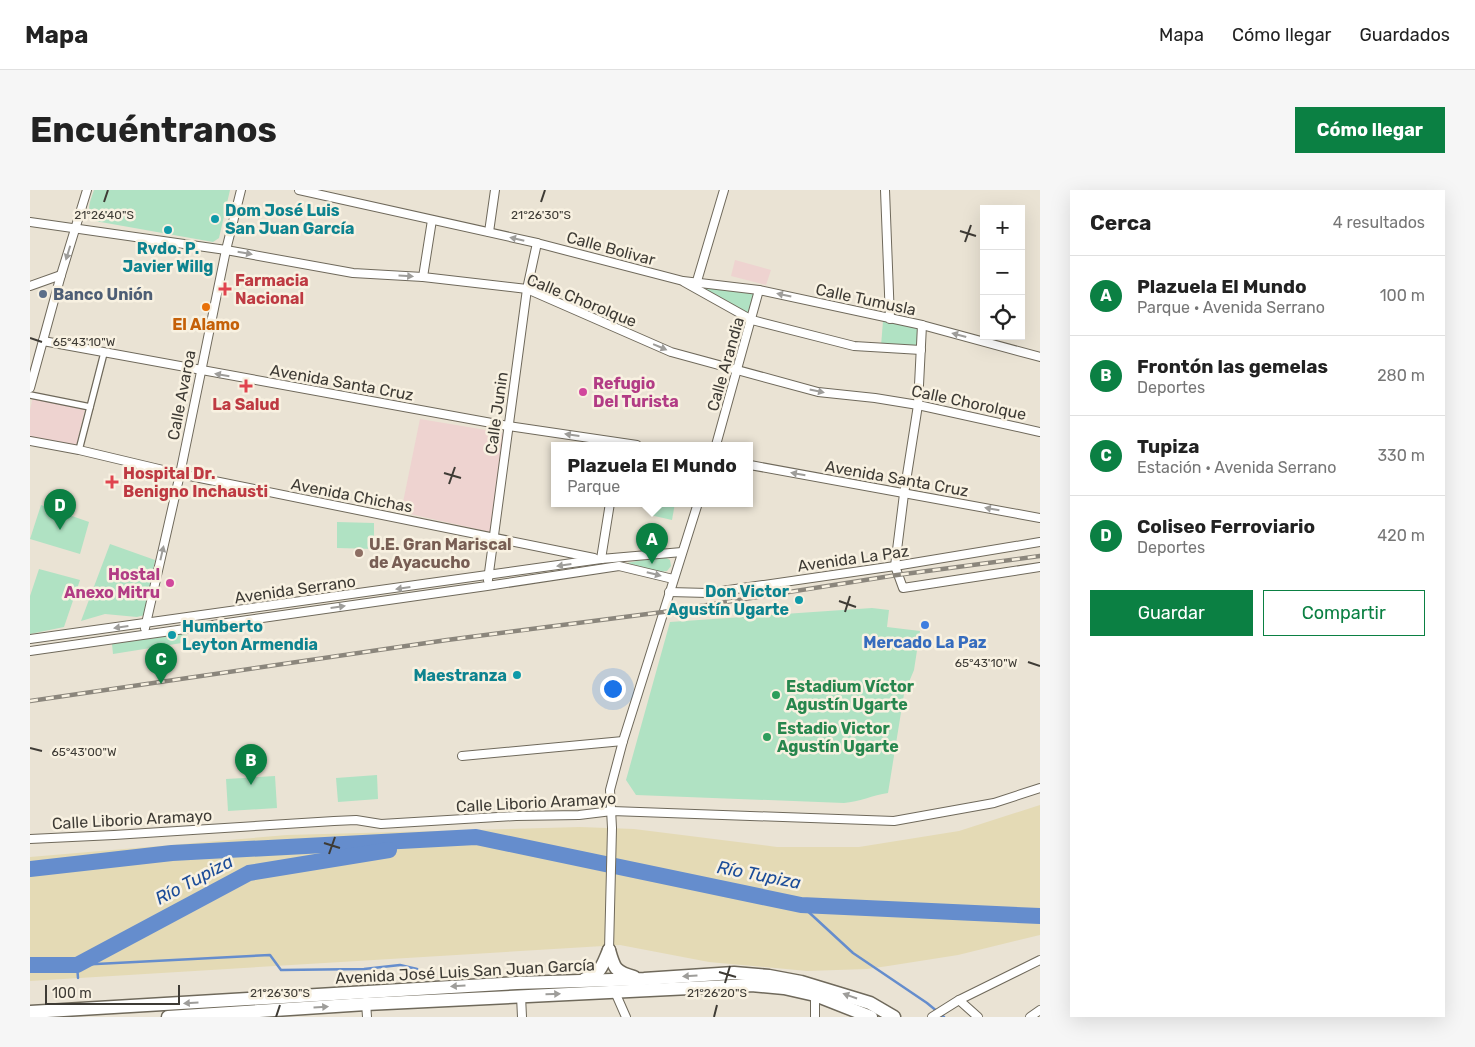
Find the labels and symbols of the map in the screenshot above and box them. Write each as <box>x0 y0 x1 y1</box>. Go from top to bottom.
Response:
place label: Dom José Luis San Juan García <box>225 201 354 238</box>
text: 21°26'40"S <box>74 208 134 222</box>
text: 21°26'30"S <box>511 208 571 222</box>
marker: Dom José Luis San Juan García <box>209 213 221 225</box>
marker: Rvdo. P. Javier Willg <box>162 224 174 236</box>
street label: Calle Bolivar <box>564 228 657 269</box>
one-way arrow <box>508 234 524 242</box>
place label: Rvdo. P. Javier Willg <box>123 239 213 276</box>
one-way arrow <box>63 246 71 261</box>
one-way arrow <box>237 250 253 258</box>
street label: Calle Chorolque <box>524 270 640 331</box>
place label: Farmacia Nacional <box>235 271 309 308</box>
one-way arrow <box>398 273 414 281</box>
street label: Calle Tumusla <box>814 280 918 319</box>
marker: Farmacia Nacional <box>219 283 231 295</box>
place label: Banco Unión <box>53 285 153 304</box>
marker: Banco Unión <box>37 288 49 300</box>
one-way arrow <box>776 291 791 299</box>
marker: El Alamo <box>200 301 212 313</box>
place label: El Alamo <box>172 315 240 334</box>
street label: Calle Arandia <box>703 315 748 413</box>
one-way arrow <box>952 331 967 339</box>
text: 65°43'10"W <box>53 335 116 349</box>
one-way arrow <box>653 343 668 351</box>
street label: Calle Avaroa <box>163 348 200 442</box>
street label: Avenida Santa Cruz <box>269 361 415 404</box>
one-way arrow <box>214 370 230 378</box>
street label: Calle Junin <box>481 371 512 456</box>
place label: Refugio Del Turista <box>593 374 679 411</box>
marker: La Salud <box>240 380 252 392</box>
street label: Calle Chorolque <box>910 381 1028 424</box>
marker: Refugio Del Turista <box>577 386 589 398</box>
one-way arrow <box>809 387 824 395</box>
place label: La Salud <box>212 395 280 414</box>
one-way arrow <box>563 431 579 439</box>
street label: Avenida Santa Cruz <box>824 457 970 500</box>
place label: Hospital Dr. Benigno Inchausti <box>123 464 268 501</box>
one-way arrow <box>789 470 805 478</box>
street label: Avenida Chichas <box>290 474 414 517</box>
marker: Hospital Dr. Benigno Inchausti <box>105 475 119 489</box>
pin: D <box>44 489 76 530</box>
one-way arrow <box>984 505 1000 513</box>
pin: A <box>636 523 668 564</box>
place label: U.E. Gran Mariscal de Ayacucho <box>369 535 512 572</box>
street label: Avenida La Paz <box>796 541 910 576</box>
one-way arrow <box>158 545 166 560</box>
marker: U.E. Gran Mariscal de Ayacucho <box>353 547 365 559</box>
one-way arrow <box>556 561 572 569</box>
place label: Hostal Anexo Mitru <box>64 565 160 602</box>
one-way arrow <box>647 570 662 578</box>
street label: Avenida Serrano <box>233 572 357 607</box>
marker: Hostal Anexo Mitru <box>164 577 176 589</box>
place label: Don Victor Agustín Ugarte <box>667 582 790 619</box>
one-way arrow <box>395 584 411 592</box>
marker: Don Victor Agustín Ugarte <box>793 594 805 606</box>
one-way arrow <box>331 603 347 611</box>
place label: Humberto Leyton Armendia <box>182 617 318 654</box>
marker: Mercado La Paz <box>919 619 931 631</box>
one-way arrow <box>113 623 129 631</box>
marker: Humberto Leyton Armendia <box>166 629 178 641</box>
place label: Mercado La Paz <box>863 633 987 652</box>
pin: C <box>145 643 177 684</box>
text: 65°43'10"W <box>955 656 1018 670</box>
place label: Maestranza <box>413 666 507 685</box>
marker: Maestranza <box>511 669 523 681</box>
your location <box>600 676 626 702</box>
place label: Estadium Víctor Agustín Ugarte <box>786 677 915 714</box>
marker: Estadium Víctor Agustín Ugarte <box>770 689 782 701</box>
place label: Estadio Victor Agustín Ugarte <box>777 719 899 756</box>
marker: Estadio Victor Agustín Ugarte <box>761 731 773 743</box>
pin: B <box>235 744 267 785</box>
text: 65°43'00"W <box>51 745 117 759</box>
street label: Calle Liborio Aramayo <box>455 789 617 816</box>
street label: Calle Liborio Aramayo <box>51 806 213 833</box>
water label: Río Tupiza <box>151 850 237 910</box>
water label: Río Tupiza <box>715 856 803 894</box>
street label: Avenida José Luis San Juan García <box>335 955 595 988</box>
one-way arrow <box>682 972 698 980</box>
scale bar <box>45 982 180 1005</box>
one-way arrow <box>450 983 466 991</box>
text: 21°26'30"S <box>250 986 310 1000</box>
text: 21°26'20"S <box>687 986 747 1000</box>
one-way arrow <box>546 990 562 998</box>
one-way arrow <box>842 992 857 1000</box>
one-way arrow <box>183 999 199 1007</box>
one-way arrow <box>313 1002 329 1010</box>

